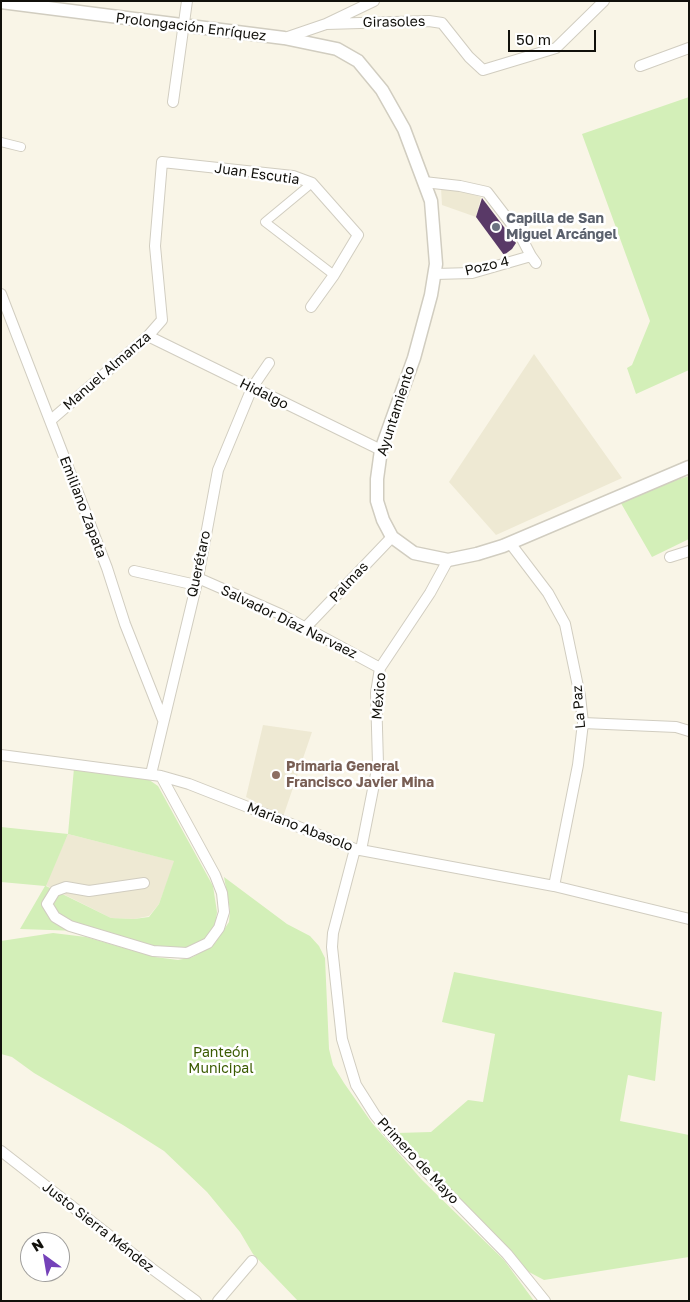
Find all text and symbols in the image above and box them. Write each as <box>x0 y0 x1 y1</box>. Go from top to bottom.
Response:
street label: Prolongación Enríquez <box>115 9 267 45</box>
street label: Girasoles <box>363 13 425 31</box>
scale bar <box>510 20 598 52</box>
text: 50 m <box>516 30 551 48</box>
street label: Juan Escutia <box>213 160 301 188</box>
place label: Capilla de San Miguel Arcángel <box>506 211 617 243</box>
marker: Capilla de San Miguel Arcángel <box>490 221 502 233</box>
street label: Pozo 4 <box>463 253 511 279</box>
street label: Manuel Almanza <box>60 328 154 414</box>
street label: Ayuntamiento <box>374 364 418 458</box>
street label: Hidalgo <box>237 375 291 413</box>
street label: Emiliano Zapata <box>56 454 110 560</box>
street label: Querétaro <box>184 529 214 599</box>
street label: Palmas <box>326 558 372 606</box>
street label: Salvador Díaz Narvaez <box>218 582 360 662</box>
street label: México <box>369 672 389 720</box>
street label: La Paz <box>569 685 589 729</box>
place label: Primaria General Francisco Javier Mina <box>286 759 434 792</box>
marker: Primaria General Francisco Javier Mina <box>270 769 282 781</box>
street label: Mariano Abasolo <box>245 799 355 855</box>
park label: Panteón Municipal <box>188 1045 254 1078</box>
street label: Primero de Mayo <box>374 1114 462 1208</box>
street label: Justo Sierra Méndez <box>39 1178 157 1276</box>
north arrow <box>20 1232 70 1282</box>
text: N <box>28 1235 46 1255</box>

